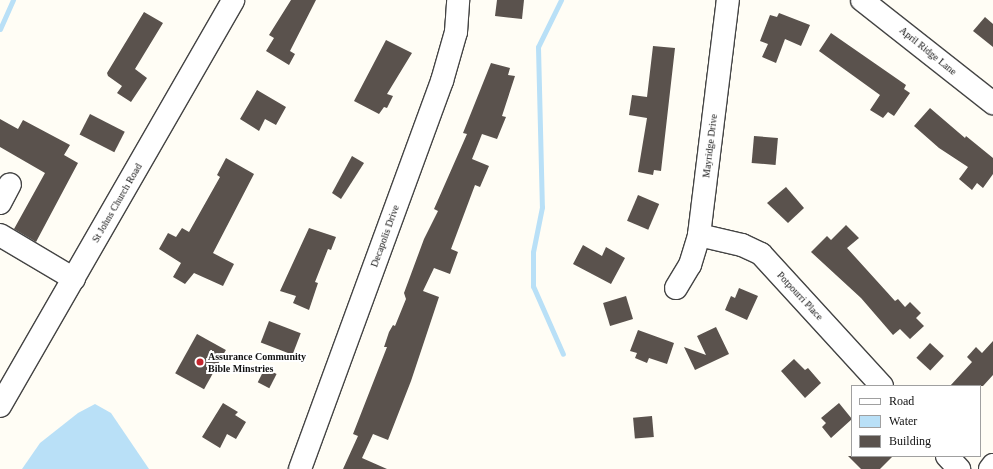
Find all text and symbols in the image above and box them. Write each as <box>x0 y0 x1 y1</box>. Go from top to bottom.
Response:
street label: April Ridge Lane <box>897 24 959 78</box>
street label: Mayridge Drive <box>700 113 720 179</box>
street label: St Johns Church Road <box>90 161 144 245</box>
street label: Decapolis Drive <box>368 203 402 269</box>
street label: Potpourri Place <box>774 269 826 323</box>
place label: Assurance Community Bible Minstries <box>208 350 306 374</box>
marker: Assurance Community Bible Minstries <box>195 357 205 367</box>
legend <box>851 385 981 457</box>
text: Road <box>889 394 914 408</box>
text: Water <box>889 414 917 428</box>
text: Building <box>889 434 931 448</box>

